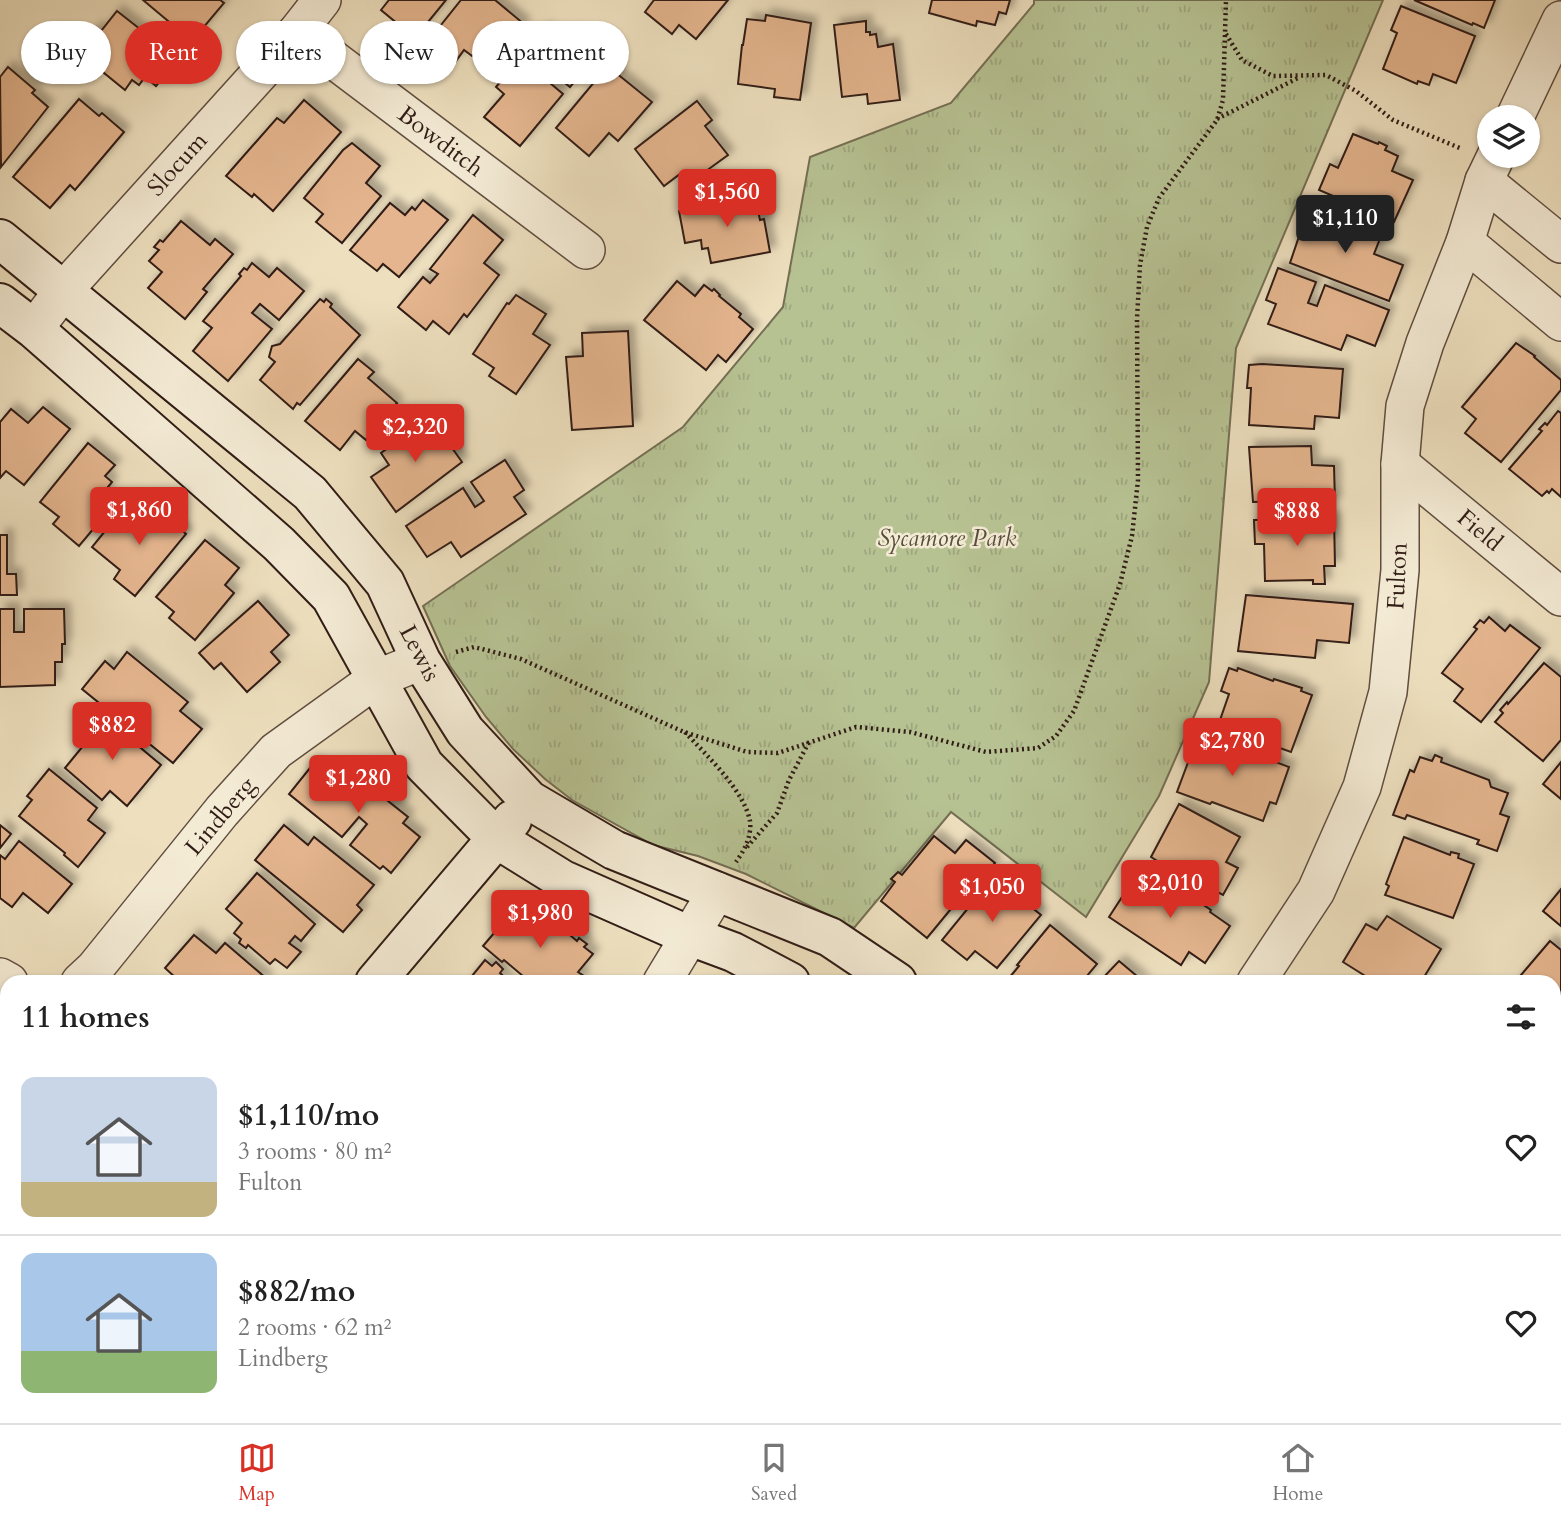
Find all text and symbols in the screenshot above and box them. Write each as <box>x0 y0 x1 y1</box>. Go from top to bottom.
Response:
chip: Buy <box>21 21 111 84</box>
chip: Rent <box>125 21 222 84</box>
chip: Filters <box>236 21 346 84</box>
chip: New <box>360 21 458 84</box>
chip: Apartment <box>472 21 629 84</box>
street label: Bowditch <box>391 98 490 185</box>
map controls <box>1477 105 1540 168</box>
button: layers <box>1477 105 1540 168</box>
street label: Slocum <box>140 125 215 203</box>
pin: $1,560 <box>670 170 784 229</box>
text: $1,560 <box>694 176 760 207</box>
pin: $1,110 <box>1288 196 1402 255</box>
text: $1,110 <box>1312 202 1378 233</box>
pin: $2,320 <box>358 405 472 464</box>
text: $2,320 <box>382 411 448 442</box>
pin: $1,860 <box>82 488 196 547</box>
pin: $888 <box>1256 489 1338 548</box>
text: $1,860 <box>106 494 172 525</box>
text: $888 <box>1273 495 1321 526</box>
street label: Field <box>1450 502 1510 559</box>
park label: Sycamore Park <box>878 522 1017 555</box>
street label: Fulton <box>1379 541 1416 610</box>
street label: Lewis <box>391 619 448 687</box>
pin: $882 <box>71 702 153 762</box>
text: $882 <box>88 709 136 740</box>
pin: $2,780 <box>1175 718 1289 778</box>
text: $2,780 <box>1199 725 1265 756</box>
pin: $1,280 <box>301 756 415 815</box>
text: $1,280 <box>325 762 391 793</box>
street label: Lindberg <box>178 769 263 863</box>
pin: $2,010 <box>1113 860 1227 920</box>
pin: $1,050 <box>935 864 1049 924</box>
text: $2,010 <box>1137 867 1203 898</box>
text: $1,050 <box>959 871 1025 902</box>
pin: $1,980 <box>483 890 597 950</box>
text: $1,980 <box>507 897 573 928</box>
text: 11 homes <box>21 997 150 1038</box>
icon: filters <box>1502 998 1540 1036</box>
text: $1,110/mo <box>238 1095 379 1136</box>
icon: home <box>77 1105 161 1189</box>
icon: heart <box>1502 1128 1540 1166</box>
text: 3 rooms · 80 m² <box>238 1136 391 1167</box>
text: Fulton <box>238 1167 302 1198</box>
text: $882/mo <box>238 1271 355 1312</box>
icon: home <box>77 1281 161 1365</box>
icon: heart <box>1502 1304 1540 1342</box>
text: 2 rooms · 62 m² <box>238 1312 391 1343</box>
text: Lindberg <box>238 1343 328 1374</box>
tab: Map <box>238 1439 276 1507</box>
tab: Saved <box>751 1439 797 1507</box>
tab: Home <box>1272 1439 1323 1507</box>

